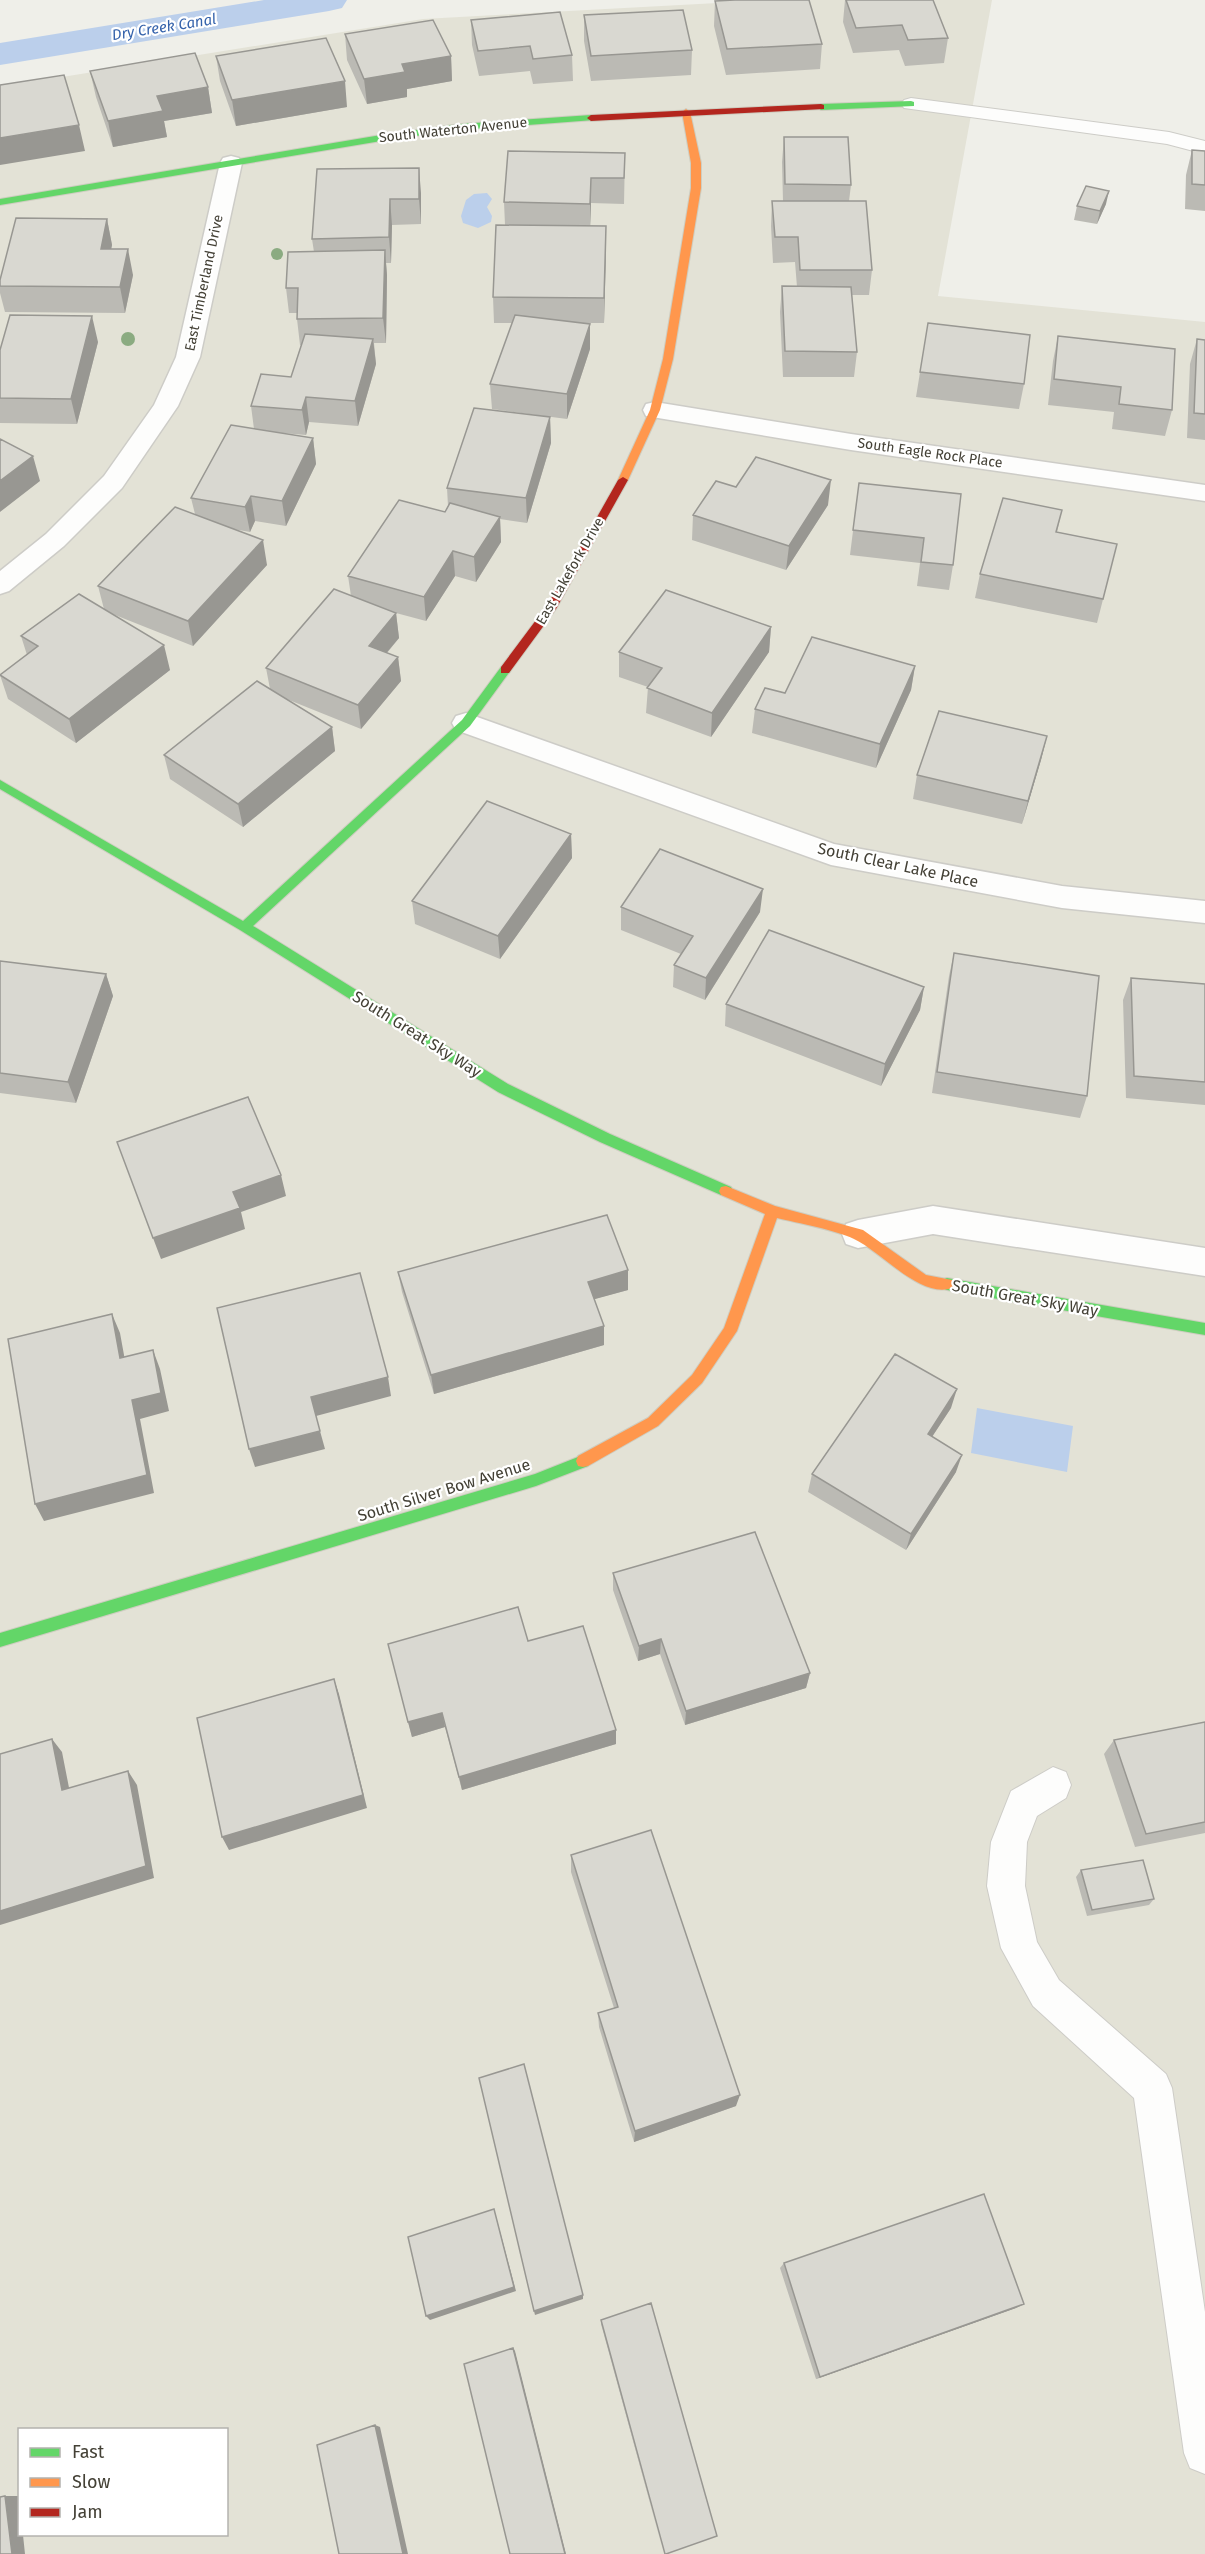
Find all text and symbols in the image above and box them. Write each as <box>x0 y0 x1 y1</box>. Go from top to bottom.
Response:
water label: Dry Creek Canal <box>111 10 217 44</box>
street label: South Waterton Avenue <box>378 114 528 146</box>
street label: East Timberland Drive <box>181 213 227 353</box>
street label: South Eagle Rock Place <box>856 434 1004 472</box>
street label: East Lakefork Drive <box>532 514 608 628</box>
street label: South Clear Lake Place <box>816 839 980 891</box>
street label: South Great Sky Way <box>349 987 485 1081</box>
street label: South Great Sky Way <box>951 1276 1100 1320</box>
street label: South Silver Bow Avenue <box>355 1455 533 1525</box>
legend <box>18 2428 228 2536</box>
text: Fast <box>72 2441 105 2463</box>
text: Slow <box>72 2471 111 2493</box>
text: Jam <box>72 2501 103 2523</box>

